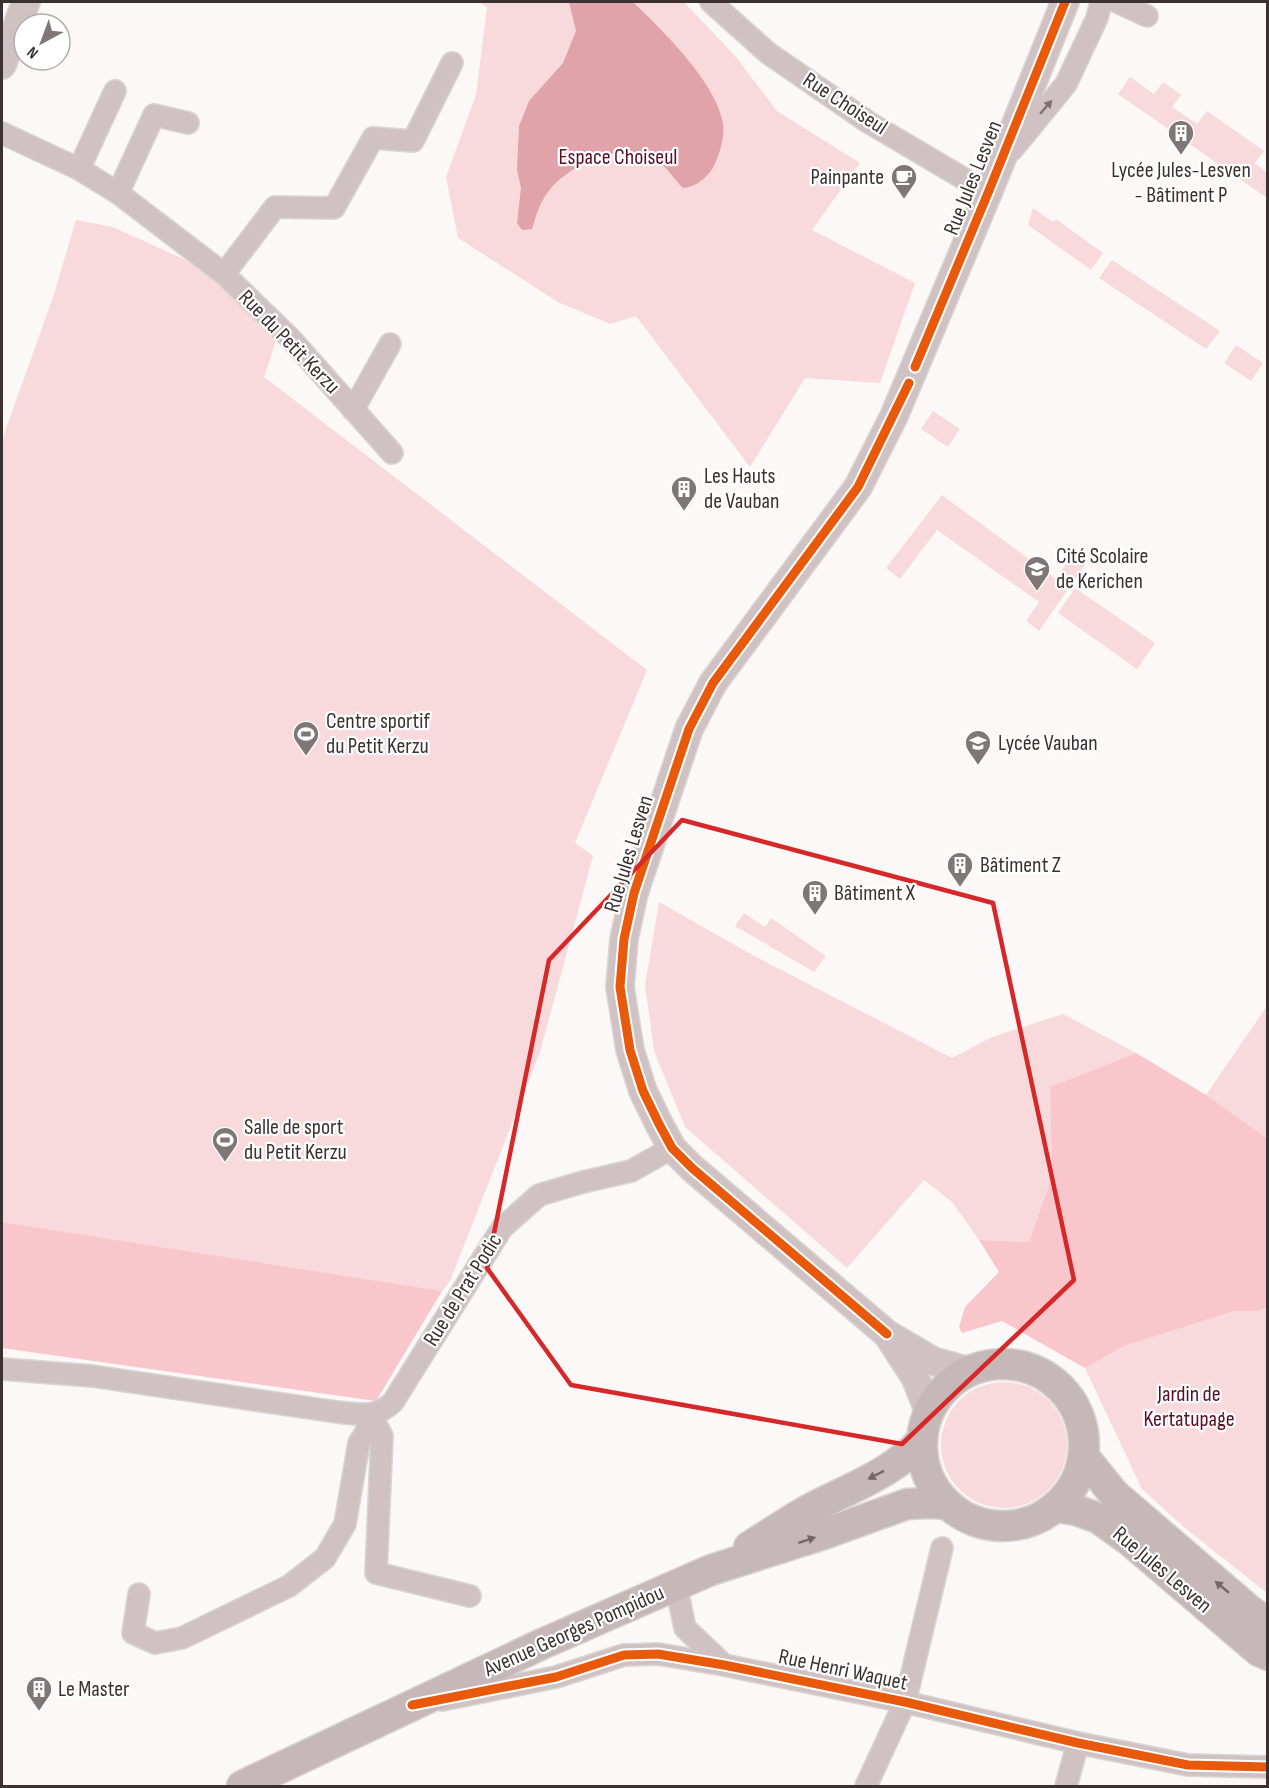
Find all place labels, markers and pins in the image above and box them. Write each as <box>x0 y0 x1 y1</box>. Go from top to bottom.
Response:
building icon: Lycée Jules-Lesven - Bâtiment P <box>1166 118 1196 156</box>
place label: Lycée Jules-Lesven - Bâtiment P <box>1111 157 1251 209</box>
cafe icon: Painpante <box>889 162 919 200</box>
place label: Painpante <box>811 164 884 191</box>
place label: Les Hauts de Vauban <box>704 463 779 515</box>
building icon: Les Hauts de Vauban <box>669 474 699 512</box>
place label: Cité Scolaire de Kerichen <box>1056 543 1148 595</box>
school or university icon: Cité Scolaire de Kerichen <box>1022 554 1052 592</box>
place label: Centre sportif du Petit Kerzu <box>326 708 430 760</box>
sports icon: Centre sportif du Petit Kerzu <box>291 719 321 757</box>
school or university icon: Lycée Vauban <box>963 728 993 766</box>
place label: Lycée Vauban <box>998 730 1098 757</box>
building icon: Bâtiment Z <box>945 850 975 888</box>
place label: Bâtiment Z <box>980 852 1061 879</box>
building icon: Bâtiment X <box>800 878 830 916</box>
place label: Bâtiment X <box>834 880 916 907</box>
place label: Salle de sport du Petit Kerzu <box>244 1114 347 1166</box>
sports icon: Salle de sport du Petit Kerzu <box>210 1125 240 1163</box>
building icon: Le Master <box>24 1674 54 1712</box>
place label: Le Master <box>58 1676 129 1703</box>

